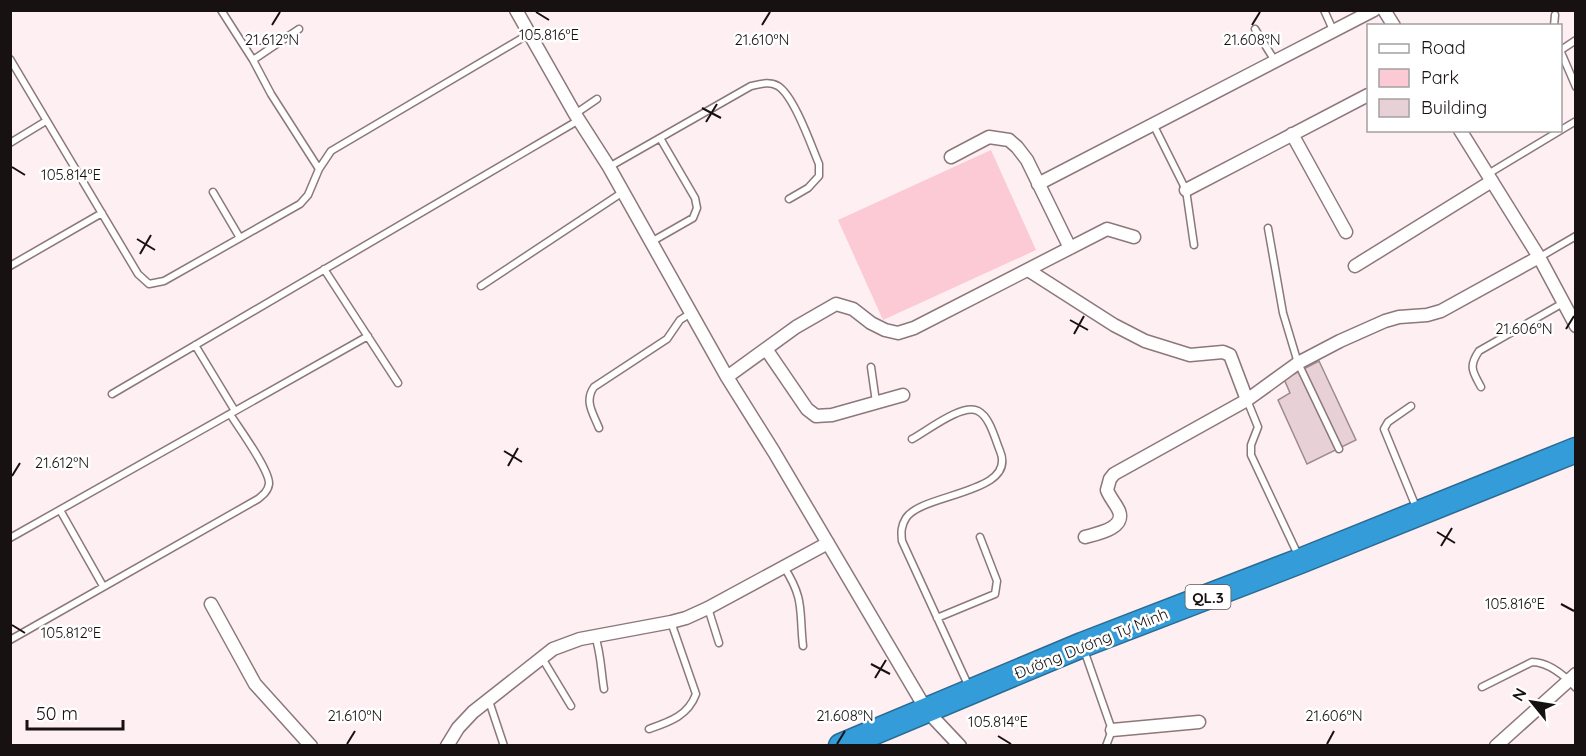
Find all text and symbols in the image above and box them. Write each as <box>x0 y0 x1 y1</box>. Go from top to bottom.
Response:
legend <box>1367 24 1562 132</box>
text: 105.816°E <box>519 25 579 44</box>
text: 21.612°N <box>245 30 299 49</box>
text: 21.610°N <box>735 30 789 49</box>
text: 21.608°N <box>1223 30 1281 49</box>
text: Road <box>1421 36 1466 59</box>
text: Park <box>1421 66 1459 89</box>
text: Building <box>1421 96 1487 119</box>
text: 105.814°E <box>41 165 101 184</box>
text: 21.606°N <box>1495 319 1553 338</box>
text: 21.612°N <box>35 453 89 472</box>
road number: QL.3 <box>1186 585 1230 609</box>
text: 105.816°E <box>1485 594 1545 613</box>
street label: Đường Dương Tự Minh <box>1011 603 1171 683</box>
text: 105.812°E <box>41 623 101 642</box>
north arrow <box>1502 672 1562 732</box>
text: N <box>1507 684 1531 705</box>
scale bar <box>27 693 123 731</box>
text: 50 m <box>36 702 78 725</box>
text: 21.610°N <box>328 706 382 725</box>
text: 21.608°N <box>816 706 874 725</box>
text: 21.606°N <box>1305 706 1363 725</box>
text: 105.814°E <box>968 712 1028 731</box>

